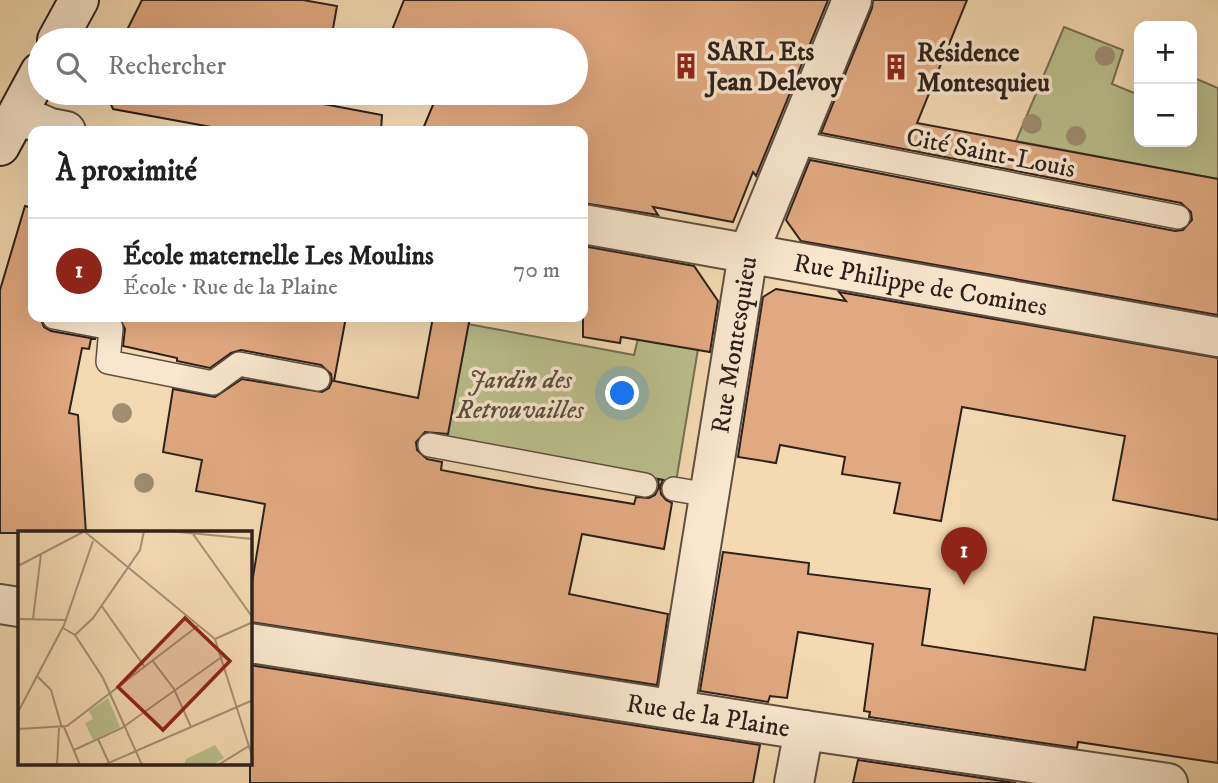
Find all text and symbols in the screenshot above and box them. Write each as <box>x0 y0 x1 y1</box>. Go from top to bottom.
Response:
map controls <box>1134 21 1197 147</box>
button: + <box>1134 21 1197 84</box>
search box <box>28 28 588 105</box>
place label: SARL Ets Jean Delevoy <box>704 36 843 99</box>
place label: Résidence Montesquieu <box>917 37 1050 100</box>
icon: search <box>52 48 90 86</box>
text: Rechercher <box>108 50 226 83</box>
building icon: SARL Ets Jean Delevoy <box>671 51 701 81</box>
building icon: Résidence Montesquieu <box>881 52 911 82</box>
button: − <box>1134 84 1197 147</box>
street label: Cité Saint-Louis <box>903 121 1078 186</box>
text: À proximité <box>56 153 197 190</box>
text: École maternelle Les Moulins <box>123 240 434 273</box>
street label: Rue Philippe de Comines <box>791 247 1050 324</box>
street label: Rue Montesquieu <box>704 254 765 436</box>
text: 1 <box>75 256 83 285</box>
text: 70 m <box>513 256 560 285</box>
text: École · Rue de la Plaine <box>123 273 338 302</box>
park label: Jardin des Retrouvailles <box>455 364 585 427</box>
your location <box>605 376 639 410</box>
pin: 1 <box>941 527 987 585</box>
inset map <box>18 531 252 766</box>
street label: Rue de la Plaine <box>624 687 792 746</box>

